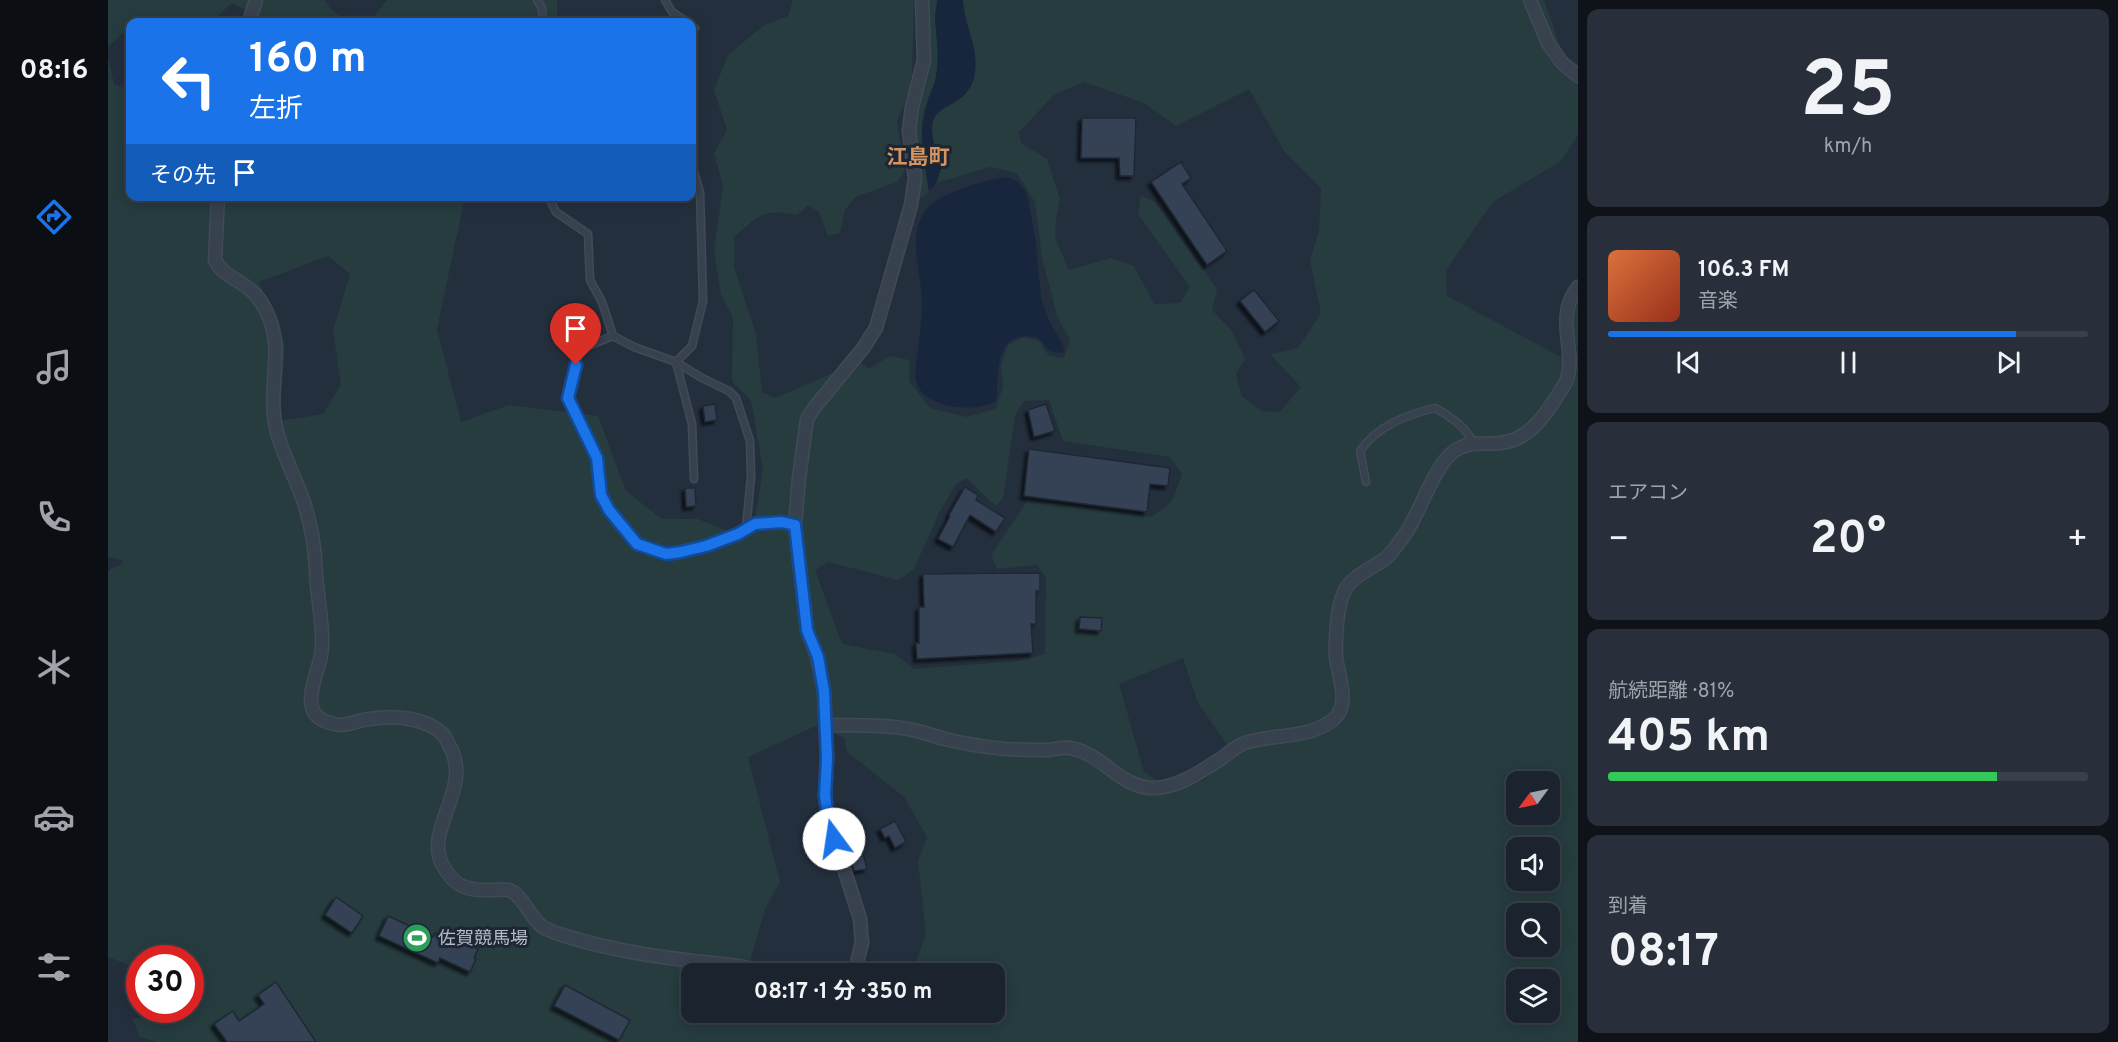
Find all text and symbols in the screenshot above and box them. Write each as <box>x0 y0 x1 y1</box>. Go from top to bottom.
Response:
text: 160 m <box>249 34 367 87</box>
icon: left <box>150 42 228 120</box>
text: 25 <box>1800 45 1896 144</box>
text: 08:16 <box>20 54 88 88</box>
text: 左折 <box>249 93 303 127</box>
text: km/h <box>1824 134 1872 160</box>
district label: 江島町 <box>887 145 950 172</box>
icon: arrive <box>228 156 261 189</box>
text: その先 <box>150 163 216 190</box>
icon: directions <box>33 196 75 238</box>
text: 106.3 FM <box>1698 257 1789 284</box>
text: 音楽 <box>1698 289 1738 315</box>
pin <box>550 303 601 365</box>
icon: arrive <box>559 312 592 345</box>
icon: music <box>33 346 75 388</box>
icon: previous <box>1672 346 1705 379</box>
icon: pause <box>1832 346 1865 379</box>
icon: next <box>1992 346 2025 379</box>
text: エアコン <box>1608 481 1688 507</box>
icon: phone <box>33 496 75 538</box>
text: 20° <box>1810 512 1886 569</box>
text: − <box>1608 520 1629 562</box>
text: + <box>2067 520 2088 562</box>
icon: climate <box>33 646 75 688</box>
text: 航続距離 · 81% <box>1608 679 1734 705</box>
text: 405 km <box>1608 710 1770 767</box>
north arrow <box>1506 771 1560 825</box>
map controls <box>1506 771 1560 1023</box>
icon: car <box>33 796 75 838</box>
position arrow <box>802 807 866 871</box>
button: sound <box>1506 837 1560 891</box>
text: 到着 <box>1608 894 1648 920</box>
button: search <box>1506 903 1560 957</box>
sports icon: 佐賀競馬場 <box>401 922 433 954</box>
text: 08:17 <box>1608 925 1719 982</box>
place label: 佐賀競馬場 <box>438 928 528 951</box>
speed limit sign: 30 <box>126 945 204 1023</box>
icon: filters <box>33 946 75 988</box>
button: layers <box>1506 969 1560 1023</box>
text: 08:17 · 1 分 · 350 m <box>754 979 932 1006</box>

